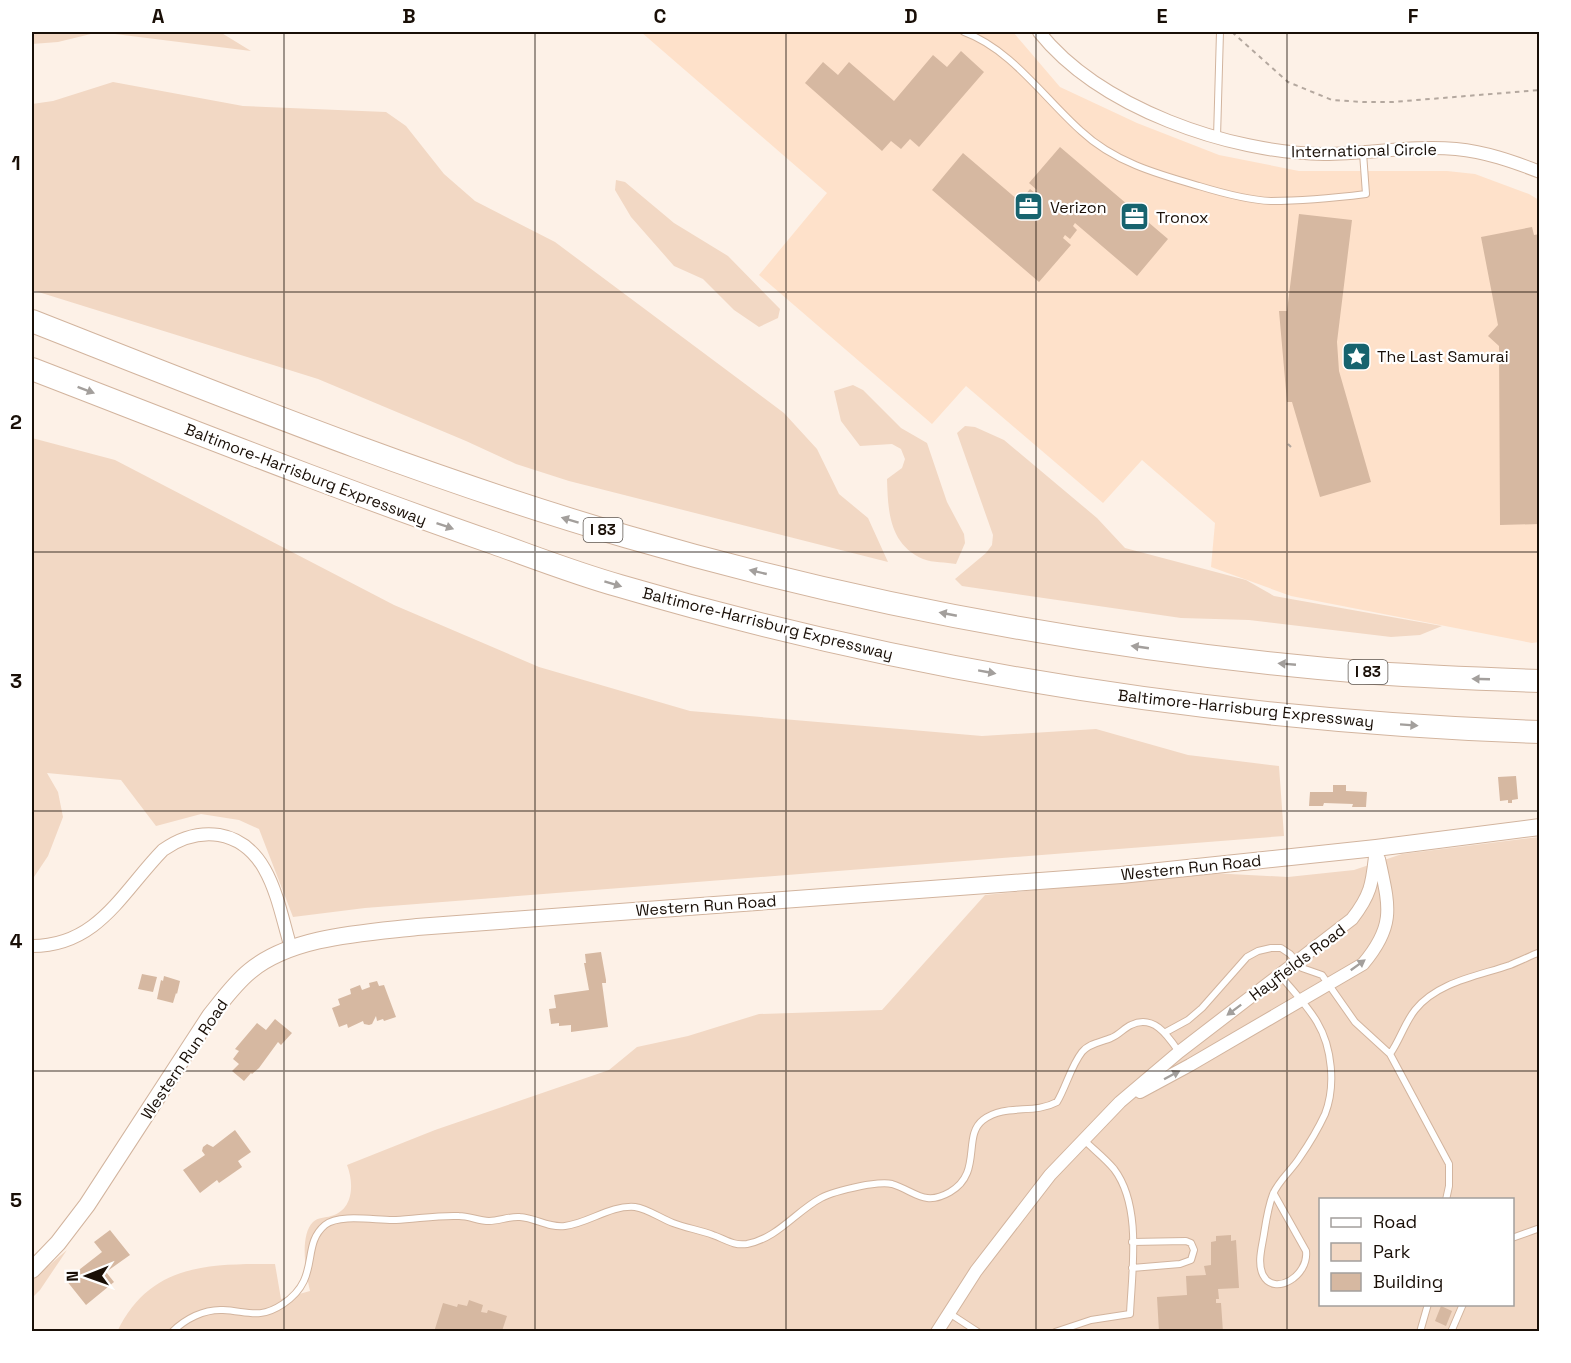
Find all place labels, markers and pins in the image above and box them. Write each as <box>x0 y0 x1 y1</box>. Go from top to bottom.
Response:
office icon: Verizon <box>1013 191 1045 223</box>
place label: Verizon <box>1050 197 1106 218</box>
office icon: Tronox <box>1119 201 1151 233</box>
place label: Tronox <box>1156 207 1209 228</box>
place icon: The Last Samurai <box>1340 340 1372 372</box>
place label: The Last Samurai <box>1377 346 1509 367</box>

